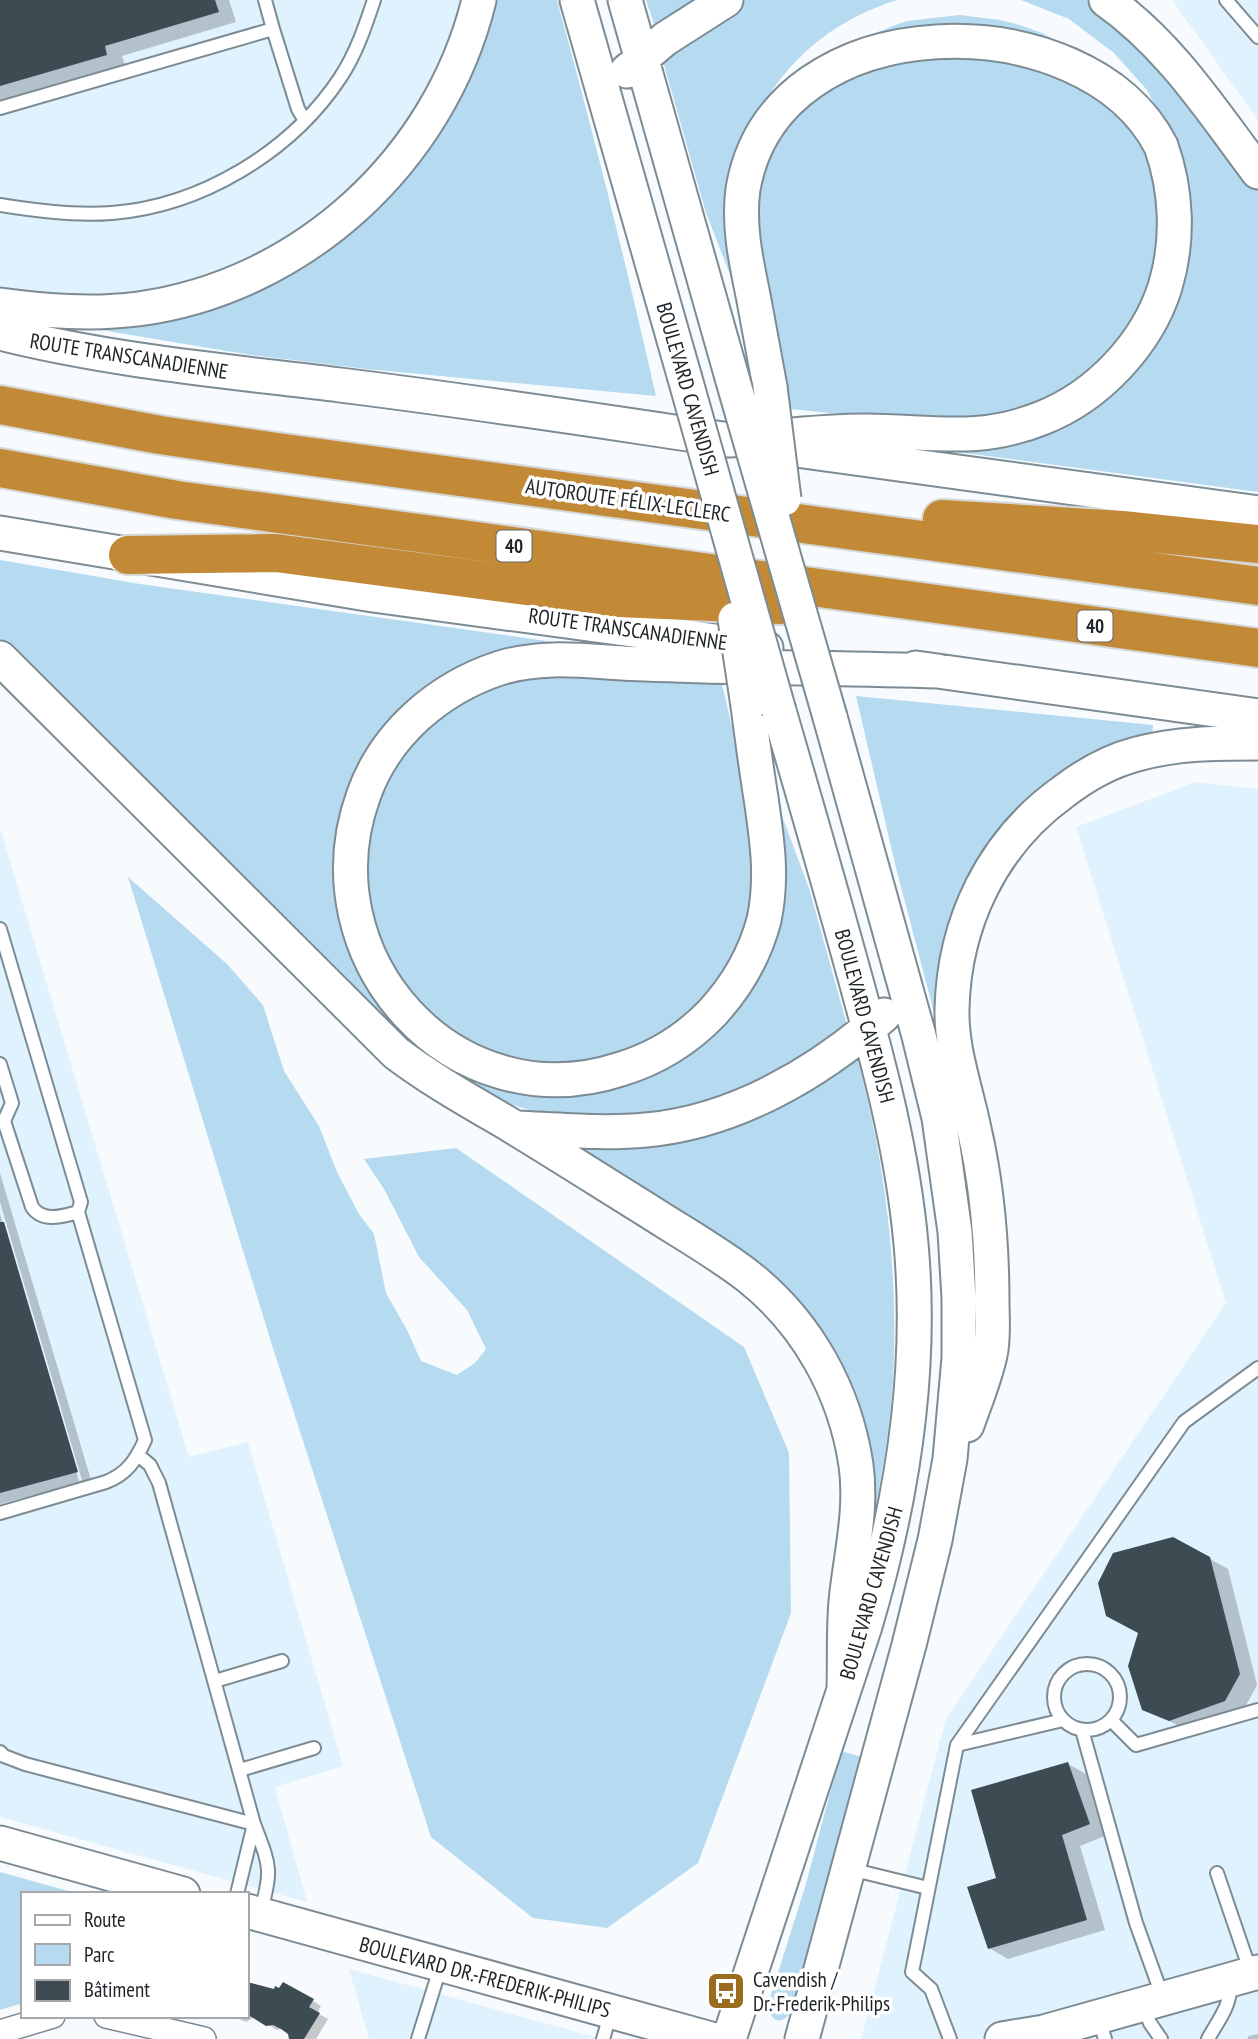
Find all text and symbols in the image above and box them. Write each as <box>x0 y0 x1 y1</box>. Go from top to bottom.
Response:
street label: BOULEVARD CAVENDISH <box>650 299 726 479</box>
street label: ROUTE TRANSCANADIENNE <box>28 327 230 385</box>
street label: AUTOROUTE FÉLIX-LECLERC <box>524 472 733 528</box>
road number: 40 <box>496 530 532 562</box>
street label: ROUTE TRANSCANADIENNE <box>527 602 729 656</box>
road number: 40 <box>1078 610 1112 642</box>
street label: BOULEVARD CAVENDISH <box>829 926 901 1106</box>
street label: BOULEVARD CAVENDISH <box>833 1503 909 1683</box>
legend <box>21 1892 248 2018</box>
text: Route <box>84 1906 126 1933</box>
street label: BOULEVARD DR.-FREDERIK-PHILIPS <box>356 1930 614 2024</box>
text: Parc <box>84 1941 115 1968</box>
place label: Cavendish / Dr.-Frederik-Philips <box>753 1966 890 2017</box>
bus stop icon: Cavendish / Dr.-Frederik-Philips <box>705 1970 747 2012</box>
text: Bâtiment <box>84 1976 150 2003</box>

